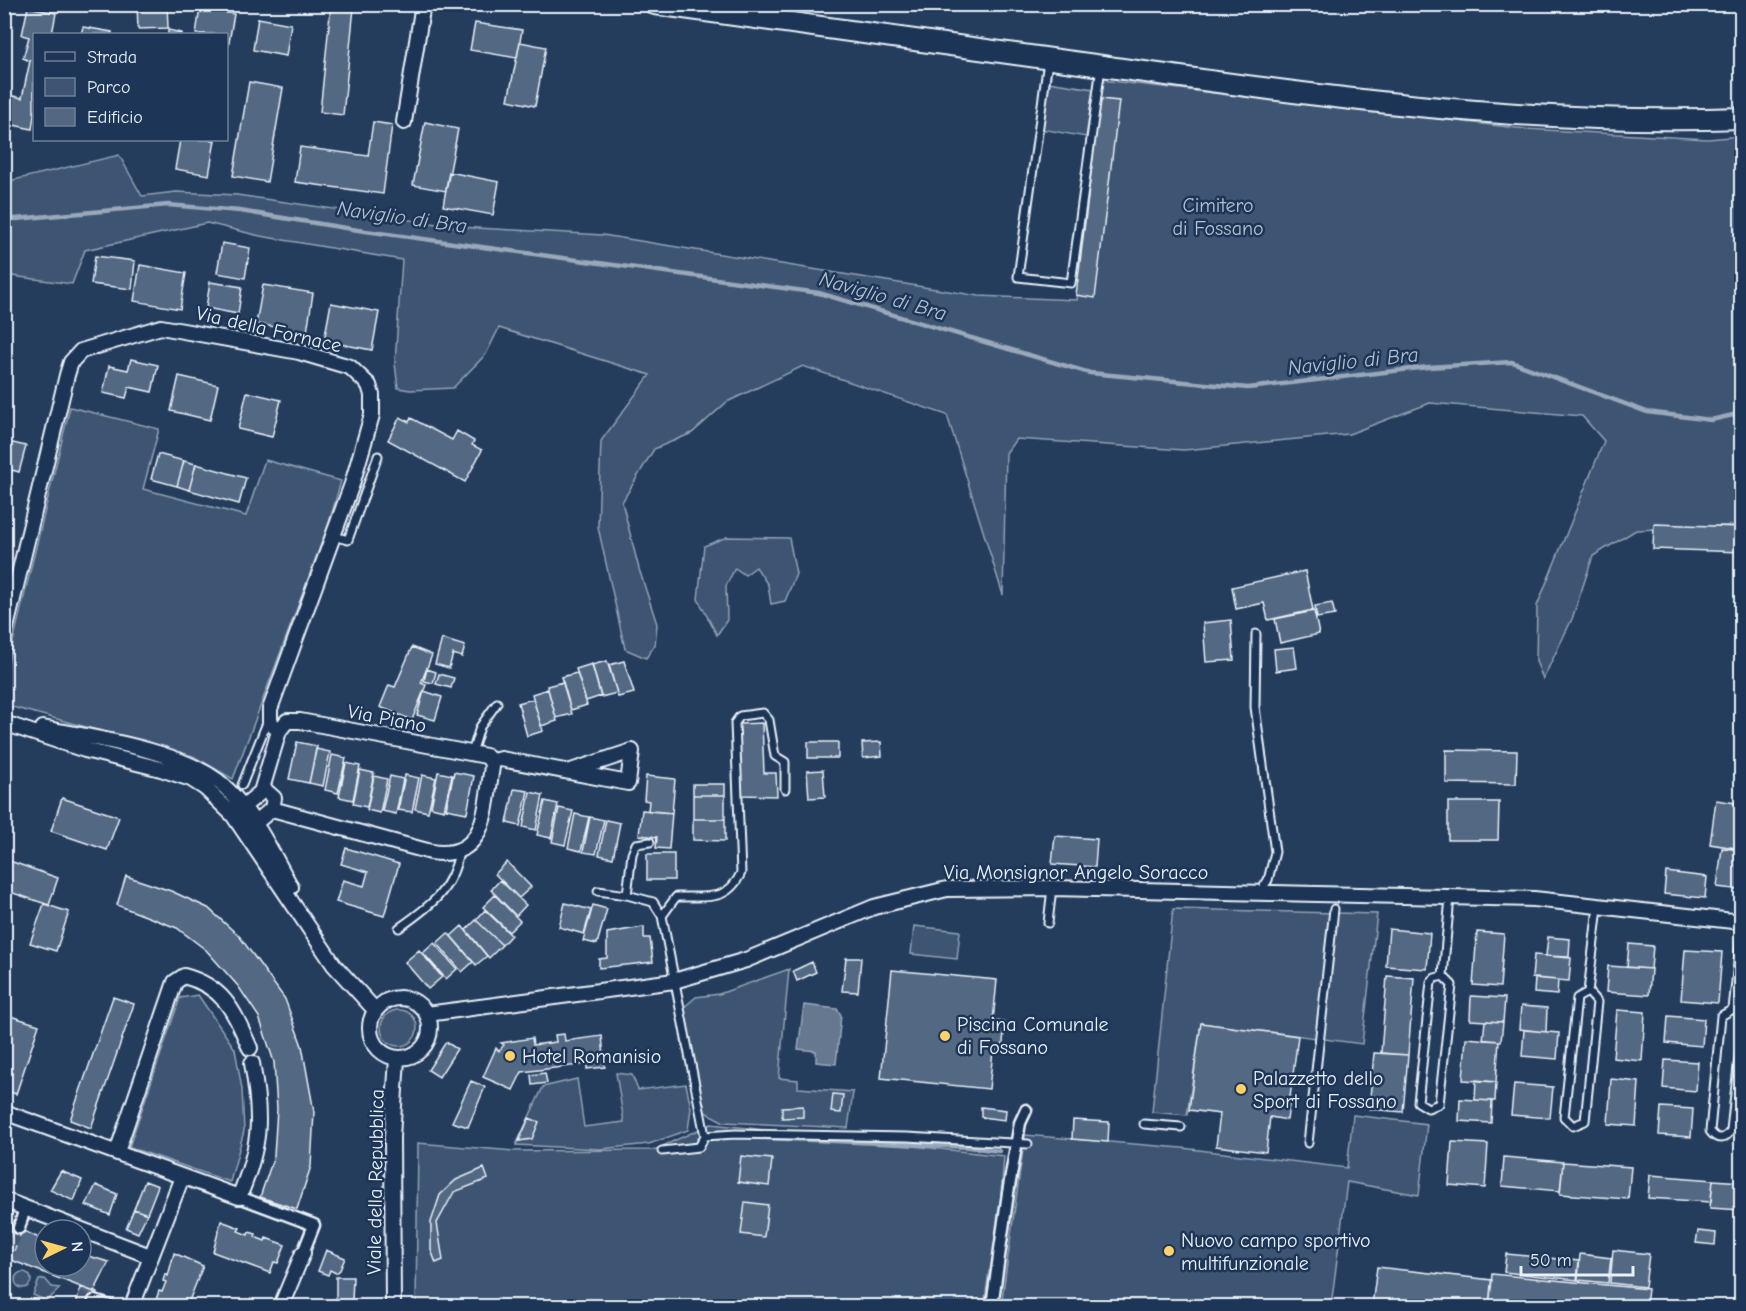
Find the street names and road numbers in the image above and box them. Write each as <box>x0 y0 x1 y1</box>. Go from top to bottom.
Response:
street label: Via della Fornace <box>194 302 344 357</box>
street label: Via Piano <box>345 700 428 737</box>
street label: Via Monsignor Angelo Soracco <box>944 861 1208 884</box>
street label: Viale della Repubblica <box>362 1089 389 1275</box>

